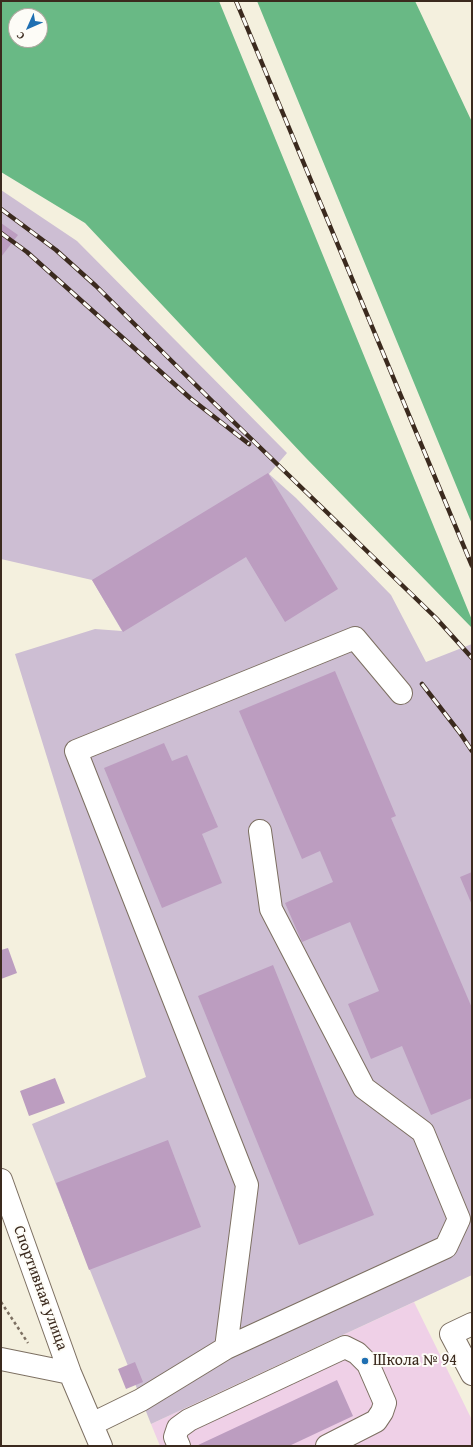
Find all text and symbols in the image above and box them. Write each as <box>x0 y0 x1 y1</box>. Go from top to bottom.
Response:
north arrow <box>8 8 48 48</box>
text: С <box>12 28 28 44</box>
street label: Спортивная улица <box>9 1223 71 1353</box>
place label: Школа № 94 <box>373 1351 457 1371</box>
marker: Школа № 94 <box>360 1356 370 1366</box>

